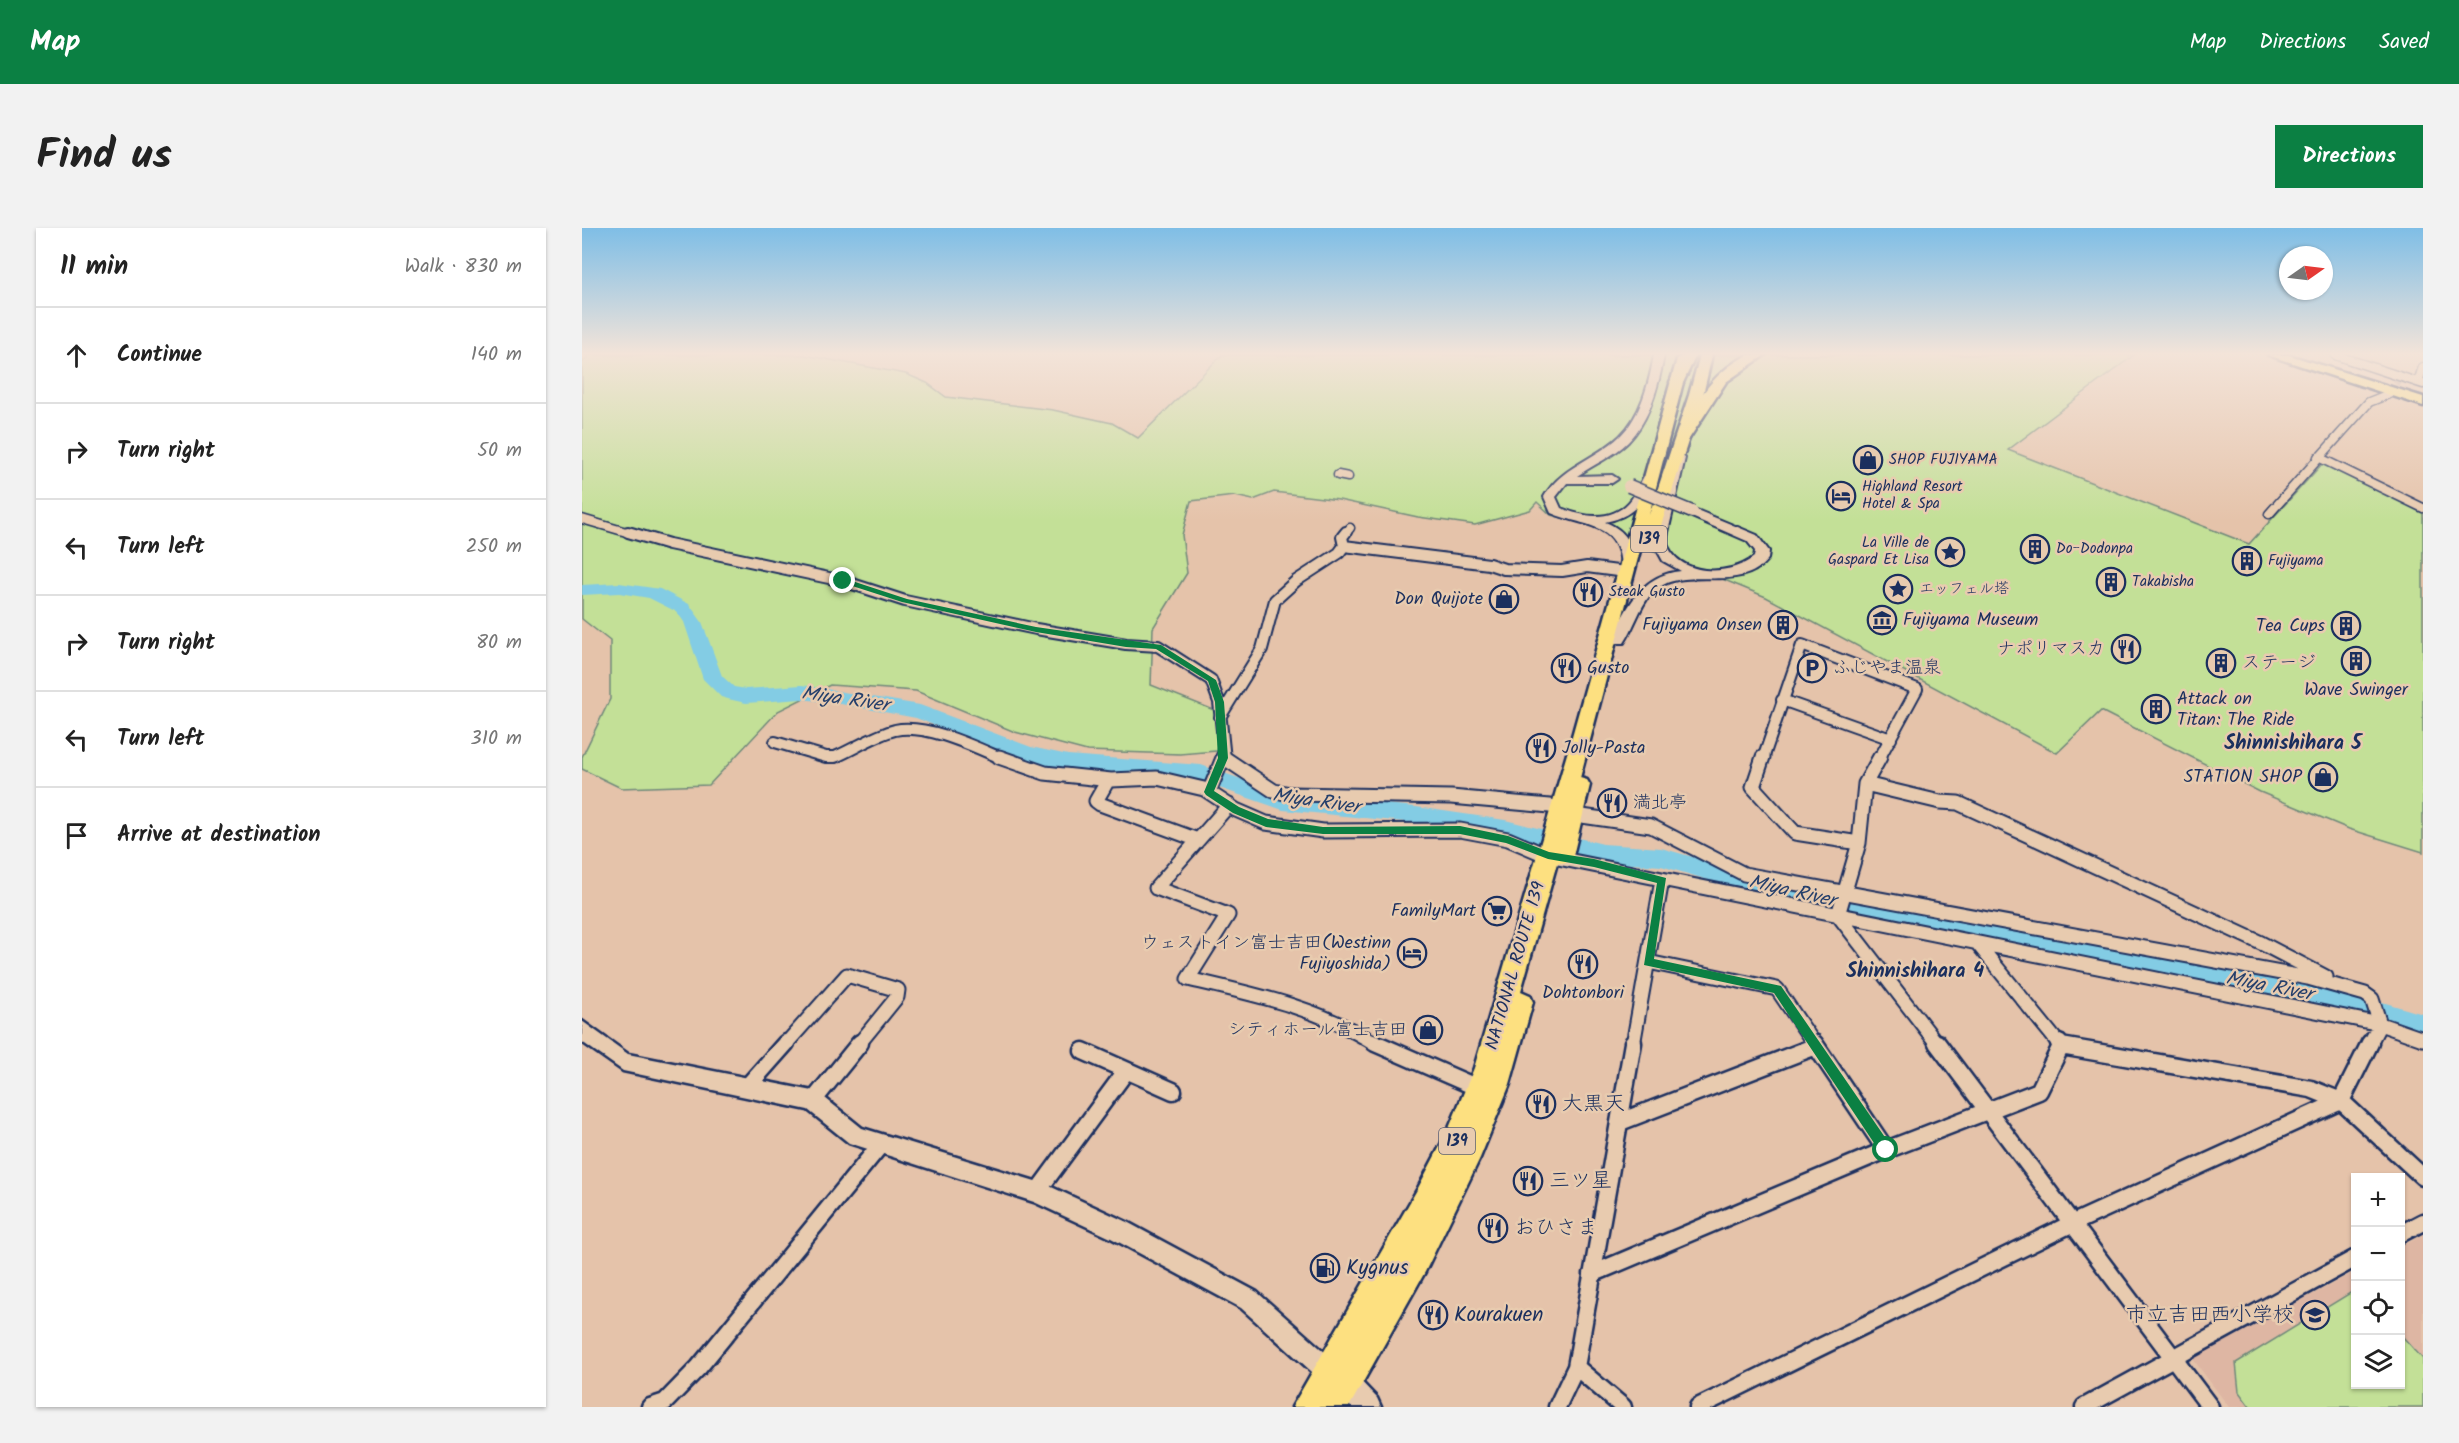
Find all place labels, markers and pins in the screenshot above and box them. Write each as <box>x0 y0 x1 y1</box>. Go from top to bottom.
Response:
shop icon: SHOP FUJIYAMA <box>1852 444 1884 476</box>
place label: SHOP FUJIYAMA <box>1889 448 1998 472</box>
place label: Highland Resort Hotel & Spa <box>1862 475 1963 516</box>
hotel icon: Highland Resort Hotel & Spa <box>1825 480 1857 512</box>
place label: La Ville de Gaspard Et Lisa <box>1828 531 1929 572</box>
building icon: DoｰDodonpa <box>2019 533 2051 565</box>
place icon: La Ville de Gaspard Et Lisa <box>1934 536 1966 568</box>
place label: DoｰDodonpa <box>2056 537 2133 561</box>
building icon: Fujiyama <box>2231 545 2263 577</box>
place label: Fujiyama <box>2268 549 2324 573</box>
building icon: Takabisha <box>2095 566 2127 598</box>
place label: Takabisha <box>2132 570 2194 594</box>
place icon: エッフェル塔 <box>1882 573 1914 605</box>
restaurant icon: Steak Gusto <box>1572 576 1604 608</box>
place label: エッフェル塔 <box>1919 577 2009 601</box>
place label: Steak Gusto <box>1609 580 1685 604</box>
shop icon: Don Quijote <box>1488 583 1520 615</box>
place label: Don Quijote <box>1394 585 1483 614</box>
museum icon: Fujiyama Museum <box>1866 604 1898 636</box>
place label: Fujiyama Museum <box>1903 606 2038 635</box>
building icon: Fujiyama Onsen <box>1767 609 1799 641</box>
building icon: Tea Cups <box>2330 610 2362 642</box>
place label: Fujiyama Onsen <box>1642 611 1762 640</box>
place label: Tea Cups <box>2256 612 2325 641</box>
restaurant icon: ナポリマスカ <box>2110 633 2142 665</box>
place label: ナポリマスカ <box>1997 635 2105 664</box>
building icon: Wave Swinger <box>2340 645 2372 677</box>
building icon: ステージ <box>2205 647 2237 679</box>
place label: ステージ <box>2242 649 2315 678</box>
restaurant icon: Gusto <box>1550 652 1582 684</box>
parking icon: ふじやま温泉 <box>1796 652 1828 684</box>
place label: Gusto <box>1587 654 1629 683</box>
place label: ふじやま温泉 <box>1833 654 1941 683</box>
place label: Wave Swinger <box>2304 676 2409 705</box>
place label: Attack on Titan: The Ride <box>2177 685 2294 735</box>
building icon: Attack on Titan: The Ride <box>2140 693 2172 725</box>
restaurant icon: Jolly-Pasta <box>1525 732 1557 764</box>
place label: Jolly-Pasta <box>1562 734 1645 763</box>
shop icon: STATION SHOP <box>2307 761 2339 793</box>
place label: STATION SHOP <box>2184 763 2303 792</box>
restaurant icon: 満北亭 <box>1596 787 1628 819</box>
place label: 満北亭 <box>1633 789 1687 818</box>
supermarket icon: FamilyMart <box>1481 895 1513 927</box>
place label: FamilyMart <box>1391 897 1477 926</box>
place label: ウェストイン富士吉田(Westinn Fujiyoshida) <box>1141 929 1391 979</box>
hotel icon: ウェストイン富士吉田(Westinn Fujiyoshida) <box>1396 937 1428 969</box>
restaurant icon: Dohtonbori <box>1567 948 1599 980</box>
place label: Dohtonbori <box>1542 979 1625 1008</box>
shop icon: シティホール富士吉田 <box>1412 1014 1444 1046</box>
place label: シティホール富士吉田 <box>1228 1016 1407 1045</box>
restaurant icon: 大黒天 <box>1525 1088 1557 1120</box>
place label: 大黒天 <box>1562 1088 1625 1121</box>
restaurant icon: 三ツ星 <box>1512 1165 1544 1197</box>
place label: 三ツ星 <box>1549 1165 1612 1198</box>
restaurant icon: おひさま <box>1477 1212 1509 1244</box>
place label: おひさま <box>1514 1212 1598 1245</box>
fuel station icon: Kygnus <box>1309 1252 1341 1284</box>
place label: Kygnus <box>1346 1252 1409 1285</box>
restaurant icon: Kourakuen <box>1417 1299 1449 1331</box>
place label: Kourakuen <box>1454 1299 1543 1332</box>
place label: 市立吉田西小学校 <box>2126 1299 2294 1332</box>
school or university icon: 市立吉田西小学校 <box>2299 1299 2331 1331</box>

